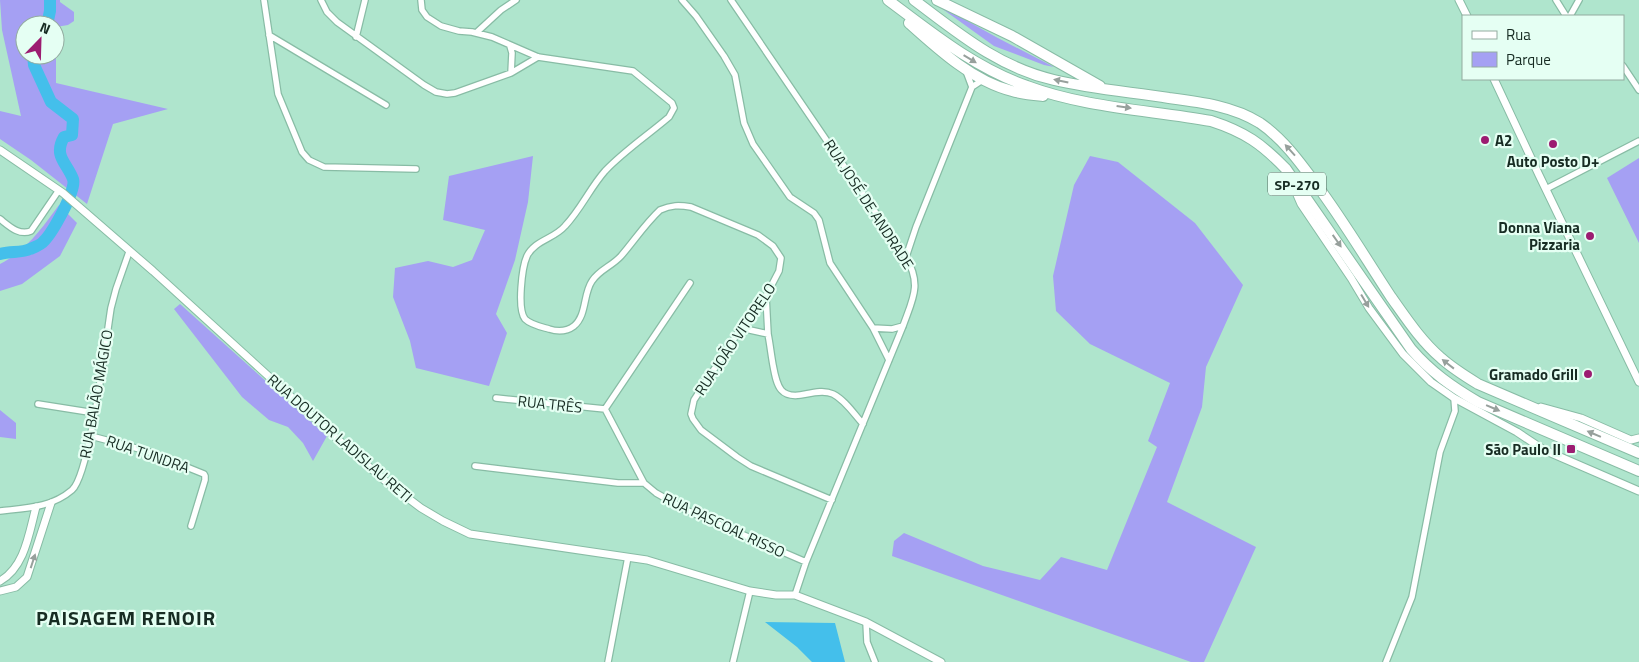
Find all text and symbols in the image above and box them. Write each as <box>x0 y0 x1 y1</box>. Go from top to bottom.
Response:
north arrow <box>15 15 65 65</box>
legend <box>1462 15 1624 80</box>
text: N <box>37 16 54 39</box>
text: Rua <box>1506 23 1531 46</box>
text: Parque <box>1506 48 1551 71</box>
one-way arrow <box>963 54 976 63</box>
one-way arrow <box>1053 77 1068 85</box>
one-way arrow <box>1116 104 1132 112</box>
place label: A2 <box>1495 129 1512 152</box>
street label: RUA JOSÉ DE ANDRADE <box>818 134 920 274</box>
marker: A2 <box>1479 134 1491 146</box>
marker: Auto Posto D+ <box>1547 138 1559 150</box>
one-way arrow <box>1284 143 1295 156</box>
place label: Auto Posto D+ <box>1507 150 1599 173</box>
road number: SP-270 <box>1268 172 1326 195</box>
place label: Donna Viana Pizzaria <box>1498 216 1580 256</box>
marker: Donna Viana Pizzaria <box>1584 230 1596 242</box>
one-way arrow <box>1332 234 1342 248</box>
street label: RUA JOÃO VITORELO <box>689 278 781 400</box>
one-way arrow <box>1360 294 1369 307</box>
street label: RUA BALÃO MÁGICO <box>73 328 119 460</box>
one-way arrow <box>1441 359 1455 369</box>
place label: Gramado Grill <box>1489 363 1578 386</box>
street label: RUA DOUTOR LADISLAU RETI <box>262 368 418 508</box>
marker: Gramado Grill <box>1582 368 1594 380</box>
street label: RUA TRÊS <box>517 389 583 419</box>
one-way arrow <box>1486 404 1500 412</box>
street label: RUA TUNDRA <box>103 429 193 479</box>
one-way arrow <box>1587 430 1601 438</box>
place label: São Paulo II <box>1485 438 1561 461</box>
marker: São Paulo II <box>1565 443 1577 455</box>
street label: RUA PASCOAL RISSO <box>659 487 789 563</box>
one-way arrow <box>29 553 37 568</box>
district label: PAISAGEM RENOIR <box>36 602 216 633</box>

